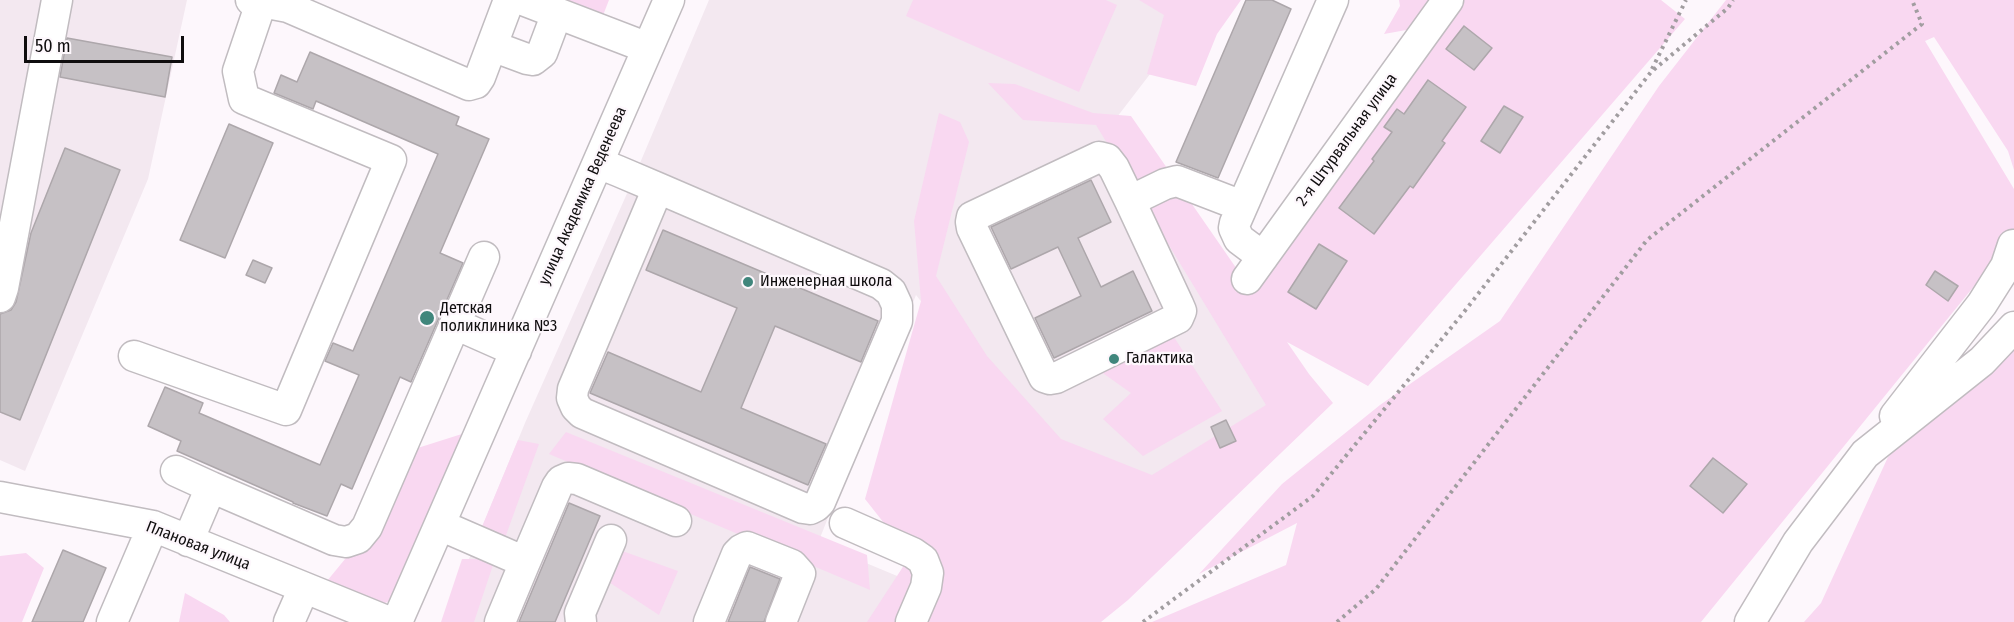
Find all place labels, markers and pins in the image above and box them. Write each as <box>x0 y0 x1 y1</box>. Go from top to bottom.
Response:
place label: Инженерная школа <box>760 272 892 292</box>
marker: Инженерная школа <box>741 275 755 289</box>
place label: Детская поликлиника №3 <box>440 299 557 337</box>
marker: Детская поликлиника №3 <box>418 309 436 327</box>
place label: Галактика <box>1126 349 1193 369</box>
marker: Галактика <box>1107 352 1121 366</box>

